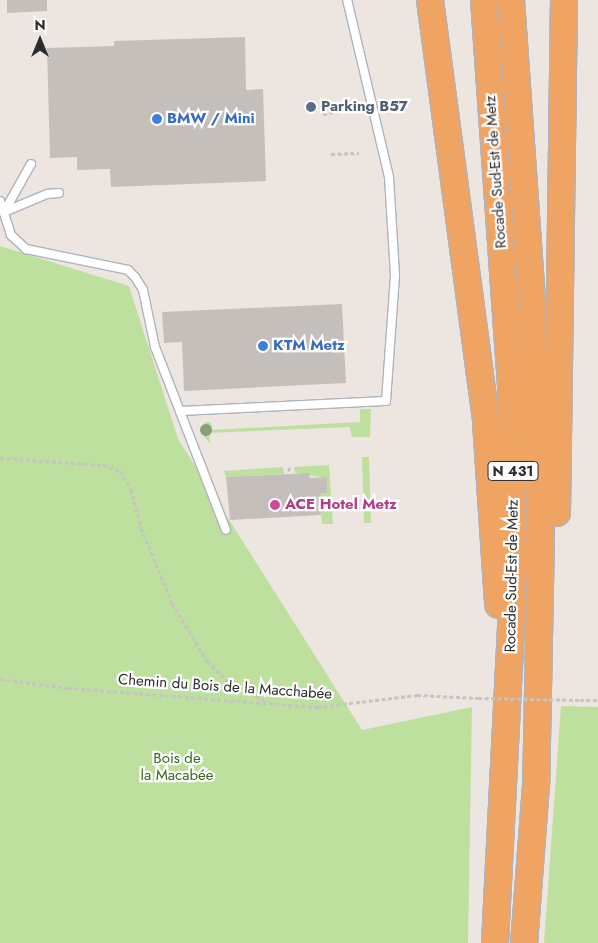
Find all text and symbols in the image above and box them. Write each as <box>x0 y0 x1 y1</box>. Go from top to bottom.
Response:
north arrow <box>15 15 65 65</box>
text: N <box>34 15 46 35</box>
street label: Rocade Sud-Est de Metz <box>482 95 510 249</box>
place label: Parking B57 <box>321 98 408 116</box>
marker: Parking B57 <box>305 101 317 113</box>
place label: BMW / Mini <box>167 110 255 128</box>
marker: BMW / Mini <box>151 113 163 125</box>
place label: KTM Metz <box>273 337 345 355</box>
marker: KTM Metz <box>257 340 269 352</box>
road number: N 431 <box>487 460 539 482</box>
place label: ACE Hotel Metz <box>285 496 397 514</box>
marker: ACE Hotel Metz <box>269 499 281 511</box>
street label: Rocade Sud-Est de Metz <box>502 499 522 653</box>
street label: Chemin du Bois de la Macchabée <box>117 671 333 703</box>
park label: Bois de la Macabée <box>141 749 213 784</box>

